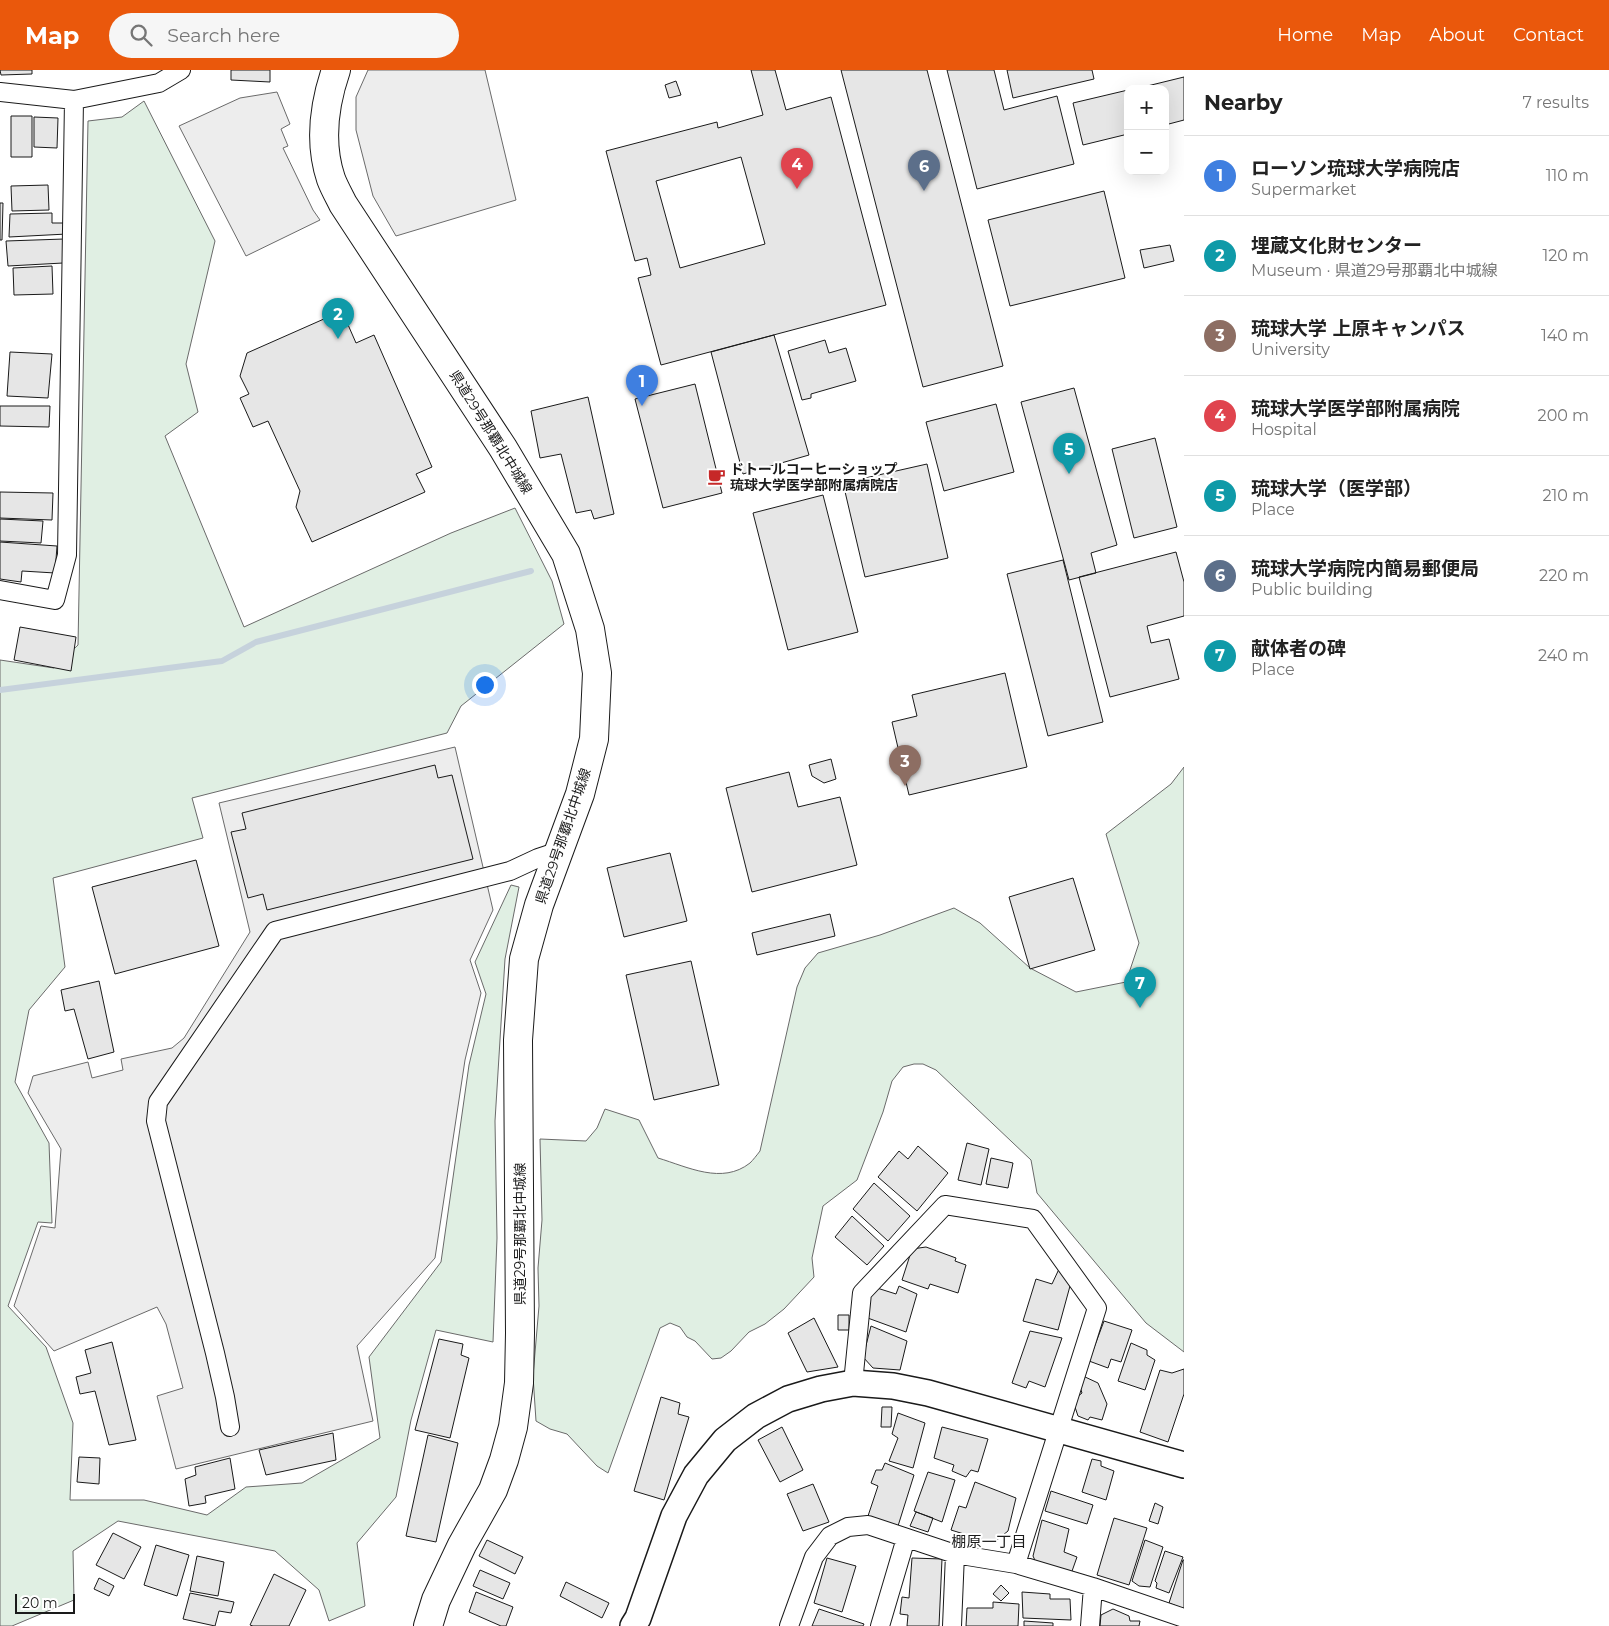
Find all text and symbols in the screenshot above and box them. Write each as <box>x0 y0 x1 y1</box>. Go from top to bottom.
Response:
search box <box>109 13 459 58</box>
text: Map <box>25 21 79 50</box>
icon: search <box>127 21 155 49</box>
text: Search here <box>167 24 280 47</box>
text: Home <box>1277 24 1333 46</box>
text: Map <box>1361 24 1401 46</box>
text: About <box>1429 24 1485 46</box>
text: Contact <box>1513 24 1584 46</box>
map controls <box>1124 85 1169 175</box>
button: + <box>1124 85 1169 130</box>
text: Nearby <box>1204 90 1283 115</box>
text: 7 results <box>1522 93 1589 112</box>
button: − <box>1124 130 1169 175</box>
pin: 4 <box>781 148 813 189</box>
pin: 6 <box>908 150 940 191</box>
text: ローソン琉球大学病院店 <box>1251 157 1460 180</box>
text: 1 <box>1217 166 1223 185</box>
text: 110 m <box>1546 166 1589 185</box>
text: Supermarket <box>1251 180 1357 199</box>
text: 埋蔵文化財センター <box>1251 234 1422 257</box>
text: 2 <box>1215 246 1225 265</box>
text: 120 m <box>1542 246 1589 265</box>
text: Museum · 県道29号那覇北中城線 <box>1251 261 1497 280</box>
pin: 2 <box>322 298 354 339</box>
text: 琉球大学 上原キャンパス <box>1251 317 1465 340</box>
text: 3 <box>1215 326 1225 345</box>
text: 140 m <box>1541 326 1589 345</box>
text: University <box>1251 340 1330 359</box>
pin: 1 <box>626 365 658 406</box>
street label: 県道29号那覇北中城線 <box>446 367 536 497</box>
text: 琉球大学医学部附属病院 <box>1251 397 1460 420</box>
text: 4 <box>1214 406 1226 425</box>
text: 200 m <box>1538 406 1589 425</box>
text: Hospital <box>1251 420 1317 439</box>
pin: 5 <box>1053 433 1085 474</box>
place label: ドトールコーヒーショップ 琉球大学医学部附属病院店 <box>730 460 898 494</box>
cafe icon: ドトールコーヒーショップ 琉球大学医学部附属病院店 <box>706 467 726 487</box>
text: 琉球大学（医学部） <box>1251 477 1422 500</box>
text: 5 <box>1215 486 1225 505</box>
text: 210 m <box>1542 486 1589 505</box>
text: Place <box>1251 500 1295 519</box>
text: 琉球大学病院内簡易郵便局 <box>1251 557 1479 580</box>
text: 6 <box>1215 566 1225 585</box>
text: 220 m <box>1539 566 1589 585</box>
text: Public building <box>1251 580 1373 599</box>
text: 献体者の碑 <box>1251 637 1346 660</box>
text: 7 <box>1215 646 1225 665</box>
text: 240 m <box>1538 646 1589 665</box>
text: Place <box>1251 660 1295 679</box>
your location <box>472 672 498 698</box>
pin: 3 <box>889 745 921 786</box>
street label: 県道29号那覇北中城線 <box>531 766 595 906</box>
pin: 7 <box>1124 967 1156 1008</box>
street label: 県道29号那覇北中城線 <box>511 1163 529 1305</box>
district label: 棚原一丁目 <box>951 1532 1027 1551</box>
scale bar <box>15 1591 75 1614</box>
text: 20 m <box>22 1594 58 1612</box>

